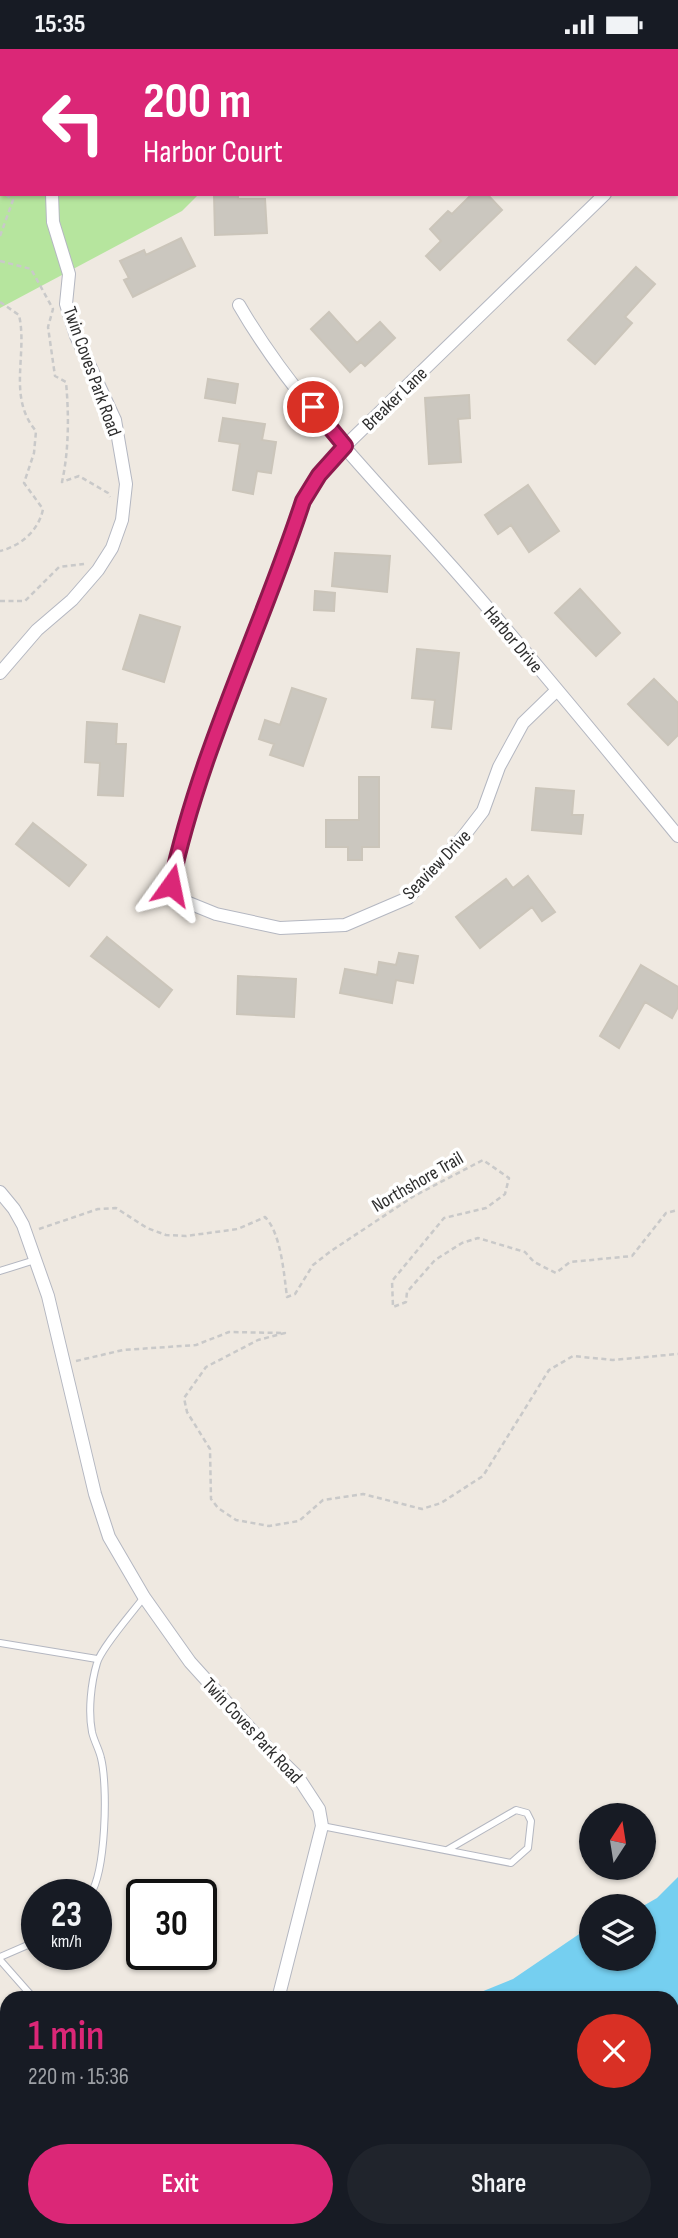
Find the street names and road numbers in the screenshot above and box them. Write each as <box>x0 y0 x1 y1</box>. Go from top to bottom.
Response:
street label: Twin Coves Park Road <box>58 304 126 439</box>
street label: Breaker Lane <box>358 362 432 436</box>
street label: Harbor Drive <box>478 602 547 678</box>
street label: Seaview Drive <box>398 825 476 905</box>
street label: Northshore Trail <box>368 1147 468 1218</box>
street label: Twin Coves Park Road <box>197 1673 307 1789</box>

